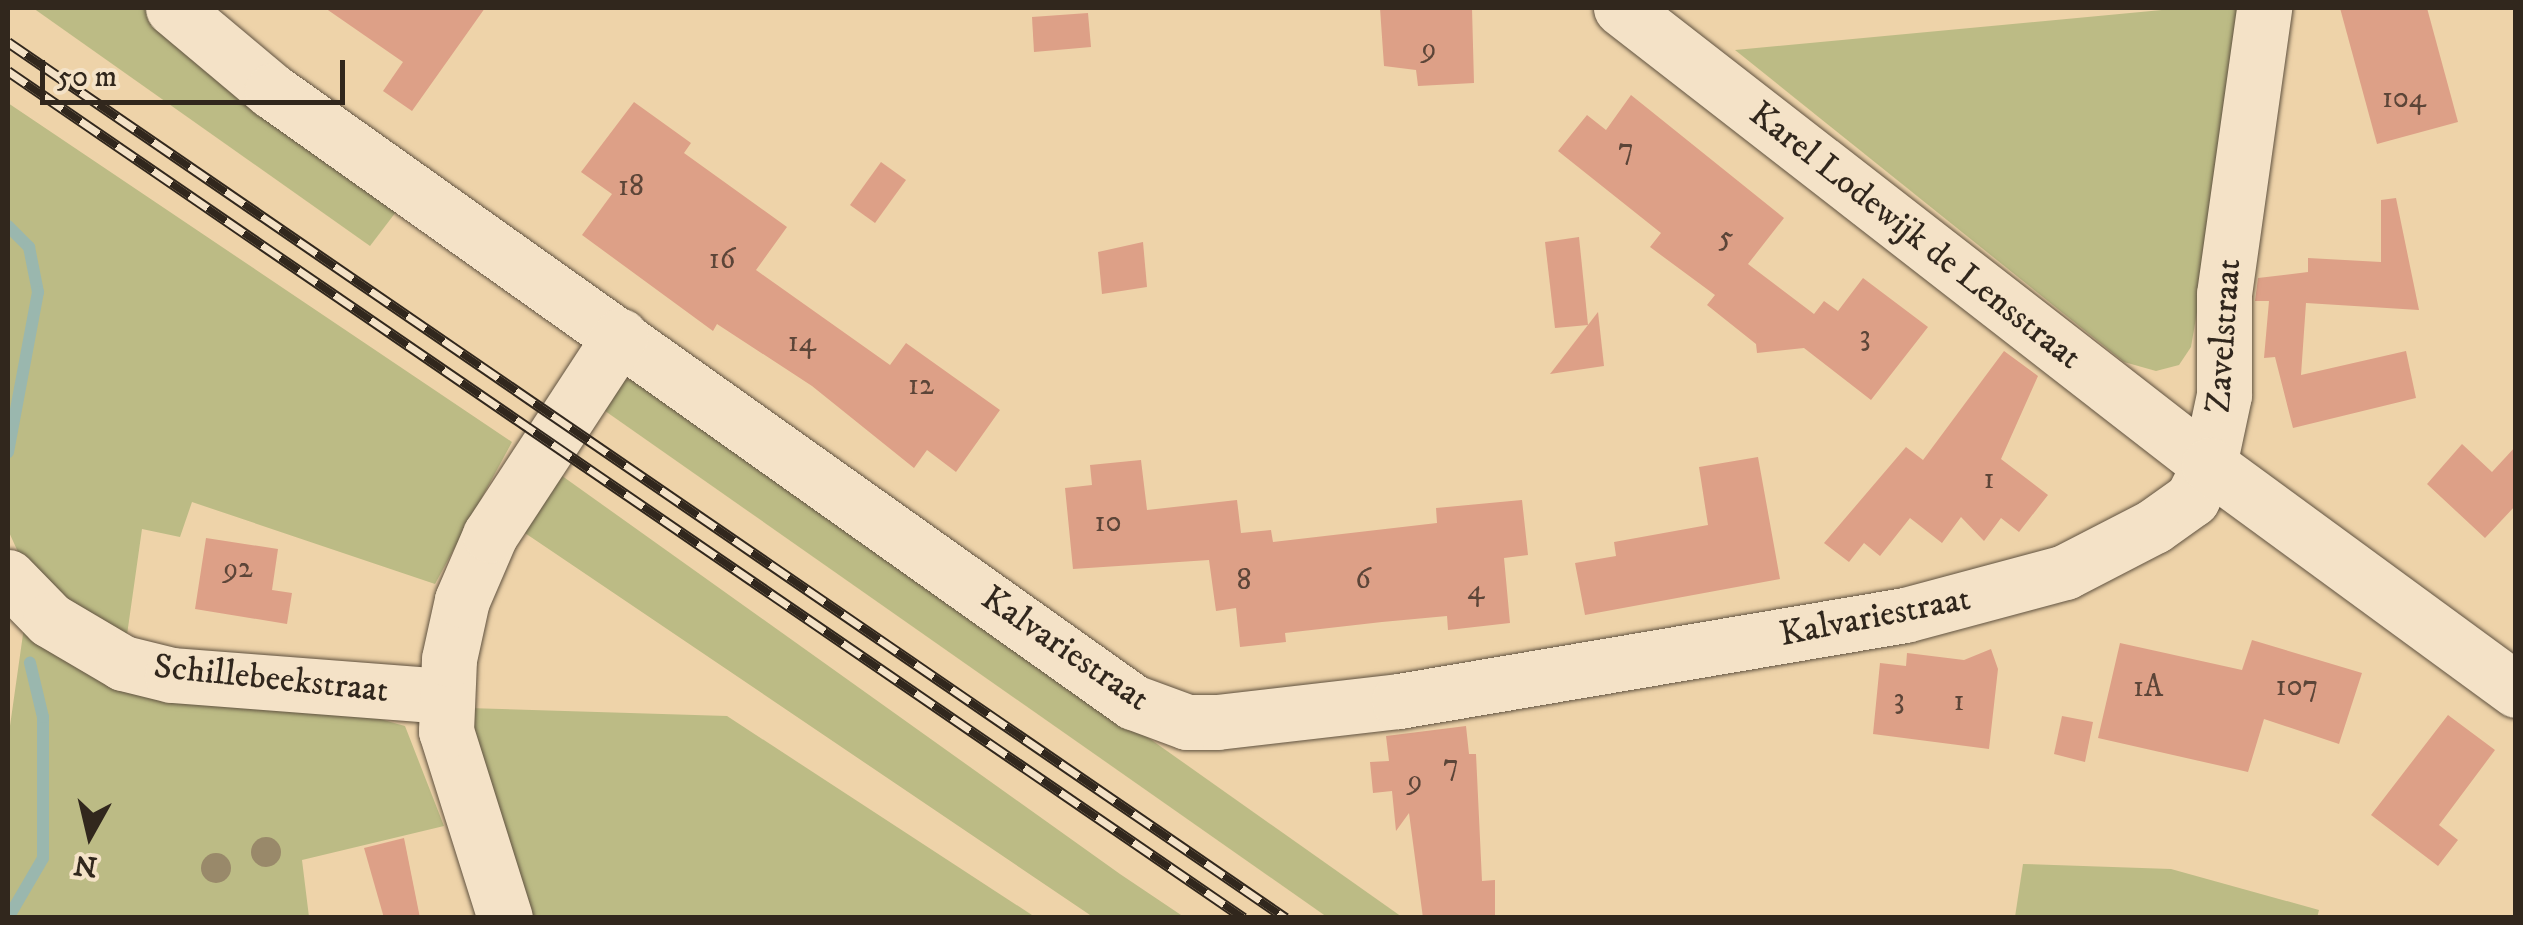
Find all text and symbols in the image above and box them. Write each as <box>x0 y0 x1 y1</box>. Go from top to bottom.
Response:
house number: 9 <box>1422 31 1436 67</box>
scale bar <box>45 40 350 102</box>
text: 50 m <box>57 59 117 96</box>
house number: 104 <box>2382 81 2426 117</box>
street label: Karel Lodewijk de Lensstraat <box>1741 93 2089 379</box>
house number: 7 <box>1618 132 1634 168</box>
house number: 18 <box>618 169 644 205</box>
house number: 5 <box>1719 220 1733 256</box>
house number: 16 <box>709 242 735 278</box>
street label: Zavelstraat <box>2198 258 2250 414</box>
house number: 3 <box>1859 319 1871 355</box>
house number: 14 <box>788 325 816 361</box>
house number: 12 <box>908 368 934 404</box>
house number: 1 <box>1983 462 1995 498</box>
house number: 10 <box>1094 505 1122 541</box>
house number: 92 <box>223 551 253 587</box>
house number: 6 <box>1355 562 1371 598</box>
house number: 8 <box>1236 563 1252 599</box>
house number: 4 <box>1467 573 1485 609</box>
street label: Kalvariestraat <box>973 578 1157 720</box>
street label: Kalvariestraat <box>1776 578 1974 656</box>
street label: Schillebeekstraat <box>152 646 390 712</box>
house number: 107 <box>2276 669 2318 705</box>
house number: 1A <box>2133 670 2163 706</box>
house number: 3 <box>1893 682 1905 718</box>
house number: 1 <box>1953 684 1965 720</box>
house number: 7 <box>1443 748 1459 784</box>
house number: 9 <box>1408 763 1422 799</box>
north arrow <box>40 785 140 885</box>
text: N <box>72 846 100 884</box>

